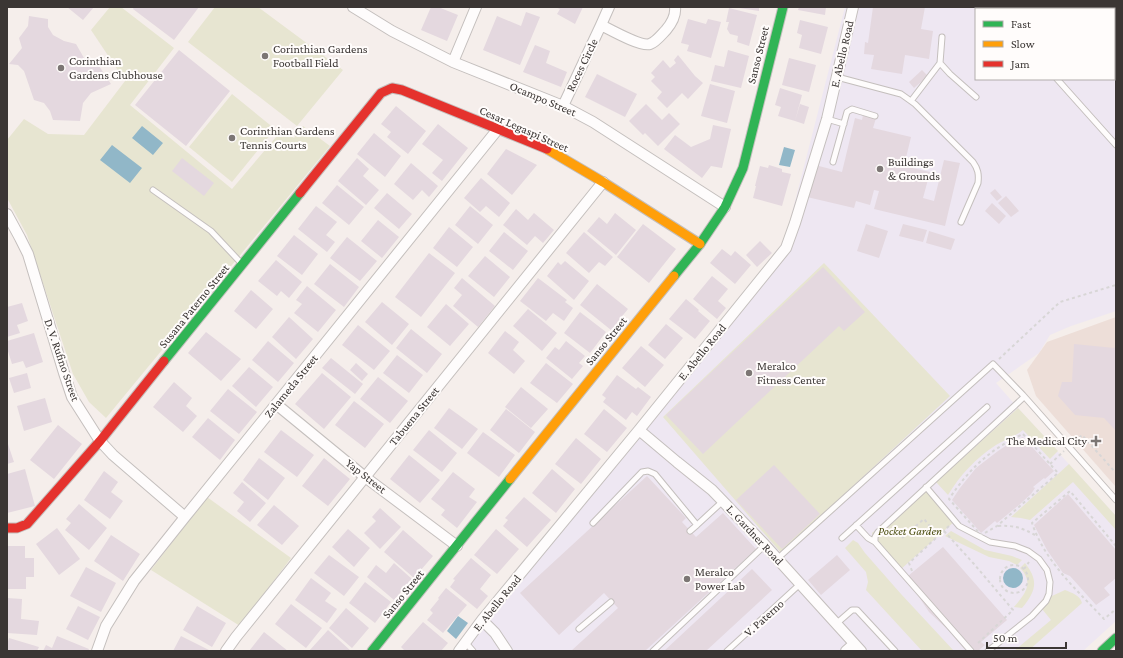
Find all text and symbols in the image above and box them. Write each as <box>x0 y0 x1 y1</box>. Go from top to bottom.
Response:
legend <box>975 8 1115 80</box>
text: Fast <box>1011 17 1032 31</box>
street label: E. Abello Road <box>827 18 857 89</box>
street label: Sanso Street <box>744 24 772 85</box>
street label: Roces Circle <box>563 36 601 94</box>
text: Slow <box>1011 37 1035 51</box>
place label: Corinthian Gardens Football Field <box>273 42 368 70</box>
marker: Corinthian Gardens Football Field <box>260 51 270 61</box>
place label: Corinthian Gardens Clubhouse <box>69 54 163 82</box>
text: Jam <box>1010 57 1030 71</box>
marker: Corinthian Gardens Clubhouse <box>56 63 66 73</box>
street label: Ocampo Street <box>508 79 579 120</box>
street label: Cesar Legaspi Street <box>477 103 572 155</box>
place label: Corinthian Gardens Tennis Courts <box>240 124 335 152</box>
marker: Corinthian Gardens Tennis Courts <box>227 133 237 143</box>
place label: Buildings & Grounds <box>888 155 940 183</box>
marker: Buildings & Grounds <box>875 164 885 174</box>
street label: Susana Paterno Street <box>156 260 233 351</box>
street label: Sanso Street <box>582 313 631 368</box>
street label: D. V. Rufino Street <box>41 317 83 404</box>
street label: E. Abello Road <box>675 320 729 383</box>
street label: Zalameda Street <box>261 351 322 421</box>
place label: Meralco Fitness Center <box>757 359 826 387</box>
marker: Meralco Fitness Center <box>744 368 754 378</box>
street label: Tabuena Street <box>386 383 443 448</box>
place label: The Medical City <box>1006 434 1087 448</box>
marker: The Medical City <box>1090 435 1102 447</box>
street label: Yap Street <box>343 456 390 497</box>
street label: L. Gardner Road <box>724 502 787 568</box>
park label: Pocket Garden <box>878 524 942 538</box>
place label: Meralco Power Lab <box>695 565 745 593</box>
street label: Sanso Street <box>379 566 428 621</box>
street label: E. Abello Road <box>470 571 524 634</box>
marker: Meralco Power Lab <box>682 574 692 584</box>
street label: V. Paterno <box>741 596 787 640</box>
scale bar <box>987 624 1066 650</box>
text: 50 m <box>993 631 1018 645</box>

